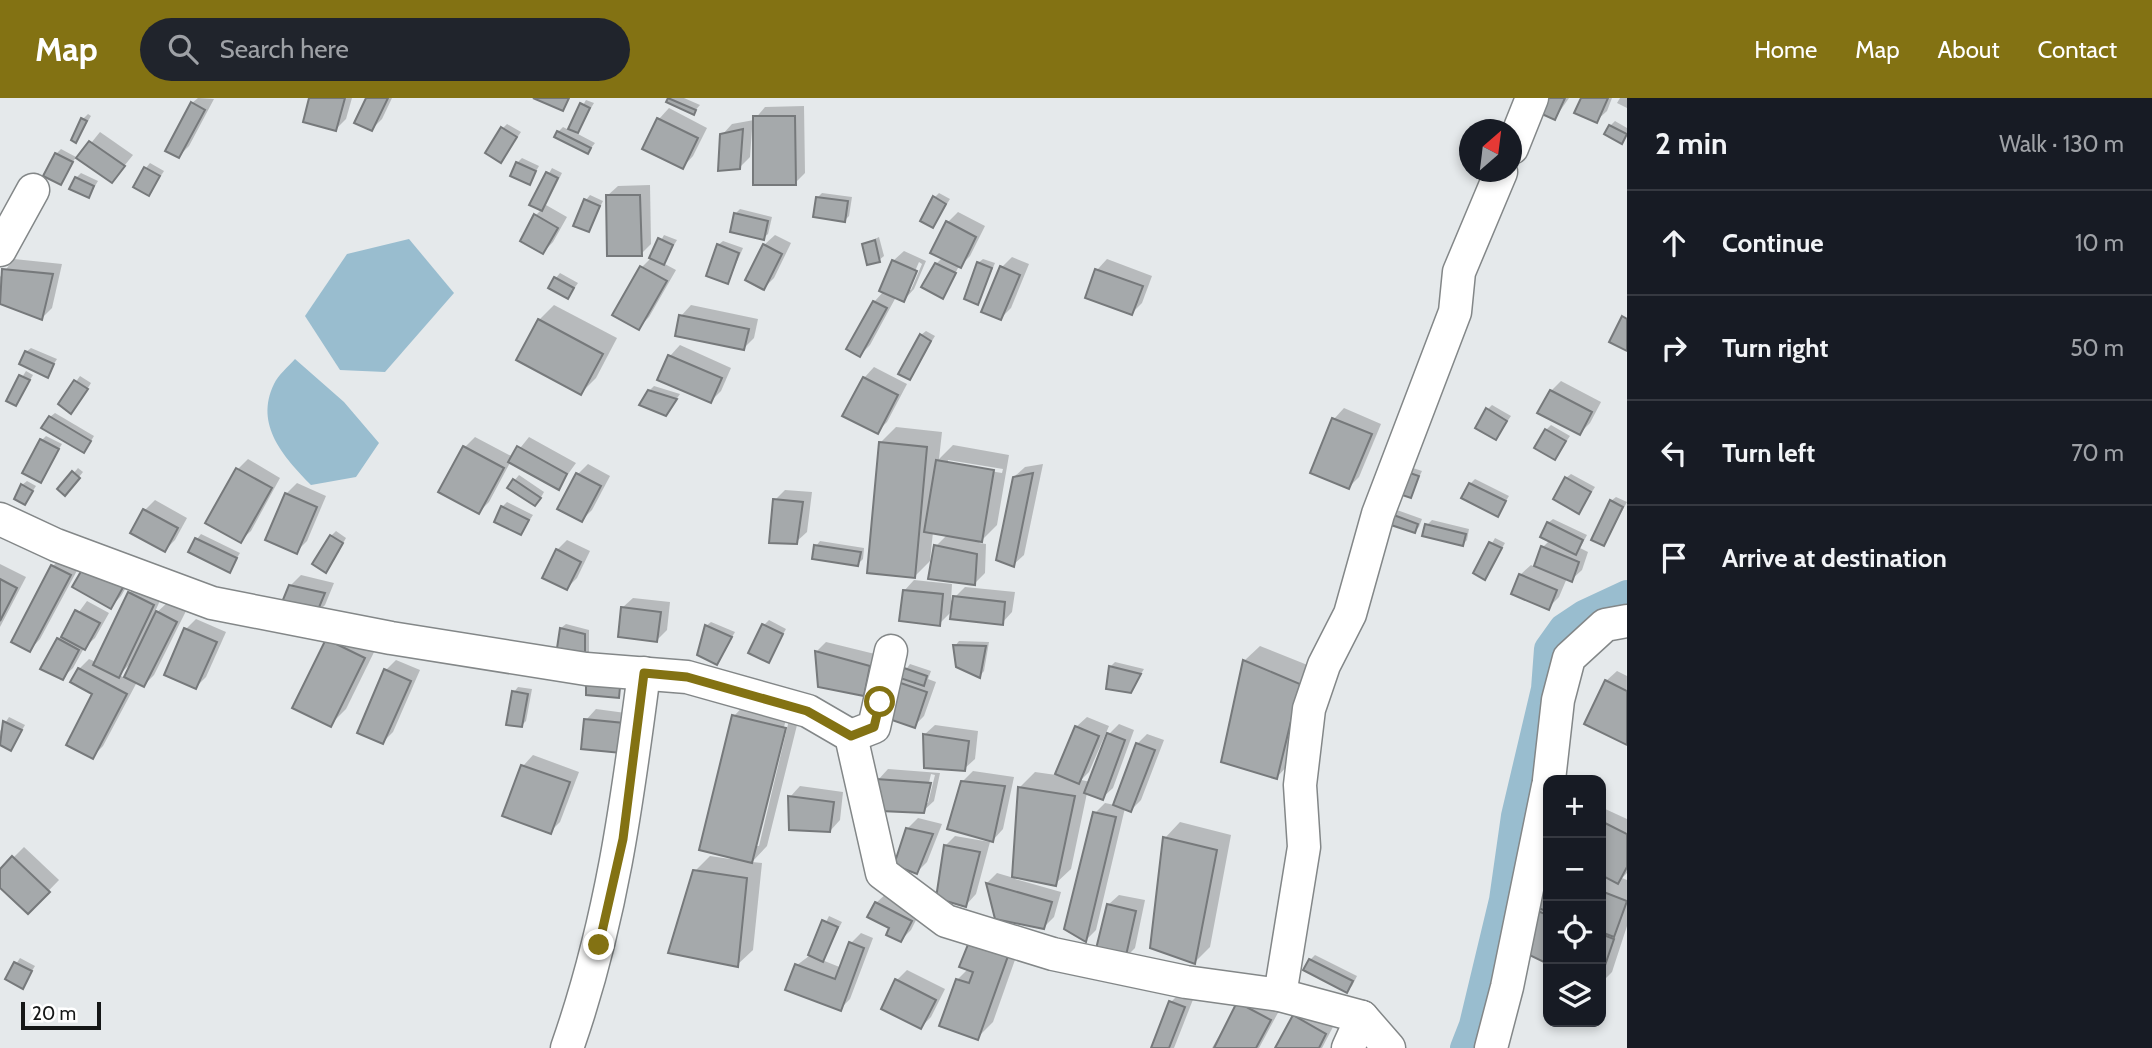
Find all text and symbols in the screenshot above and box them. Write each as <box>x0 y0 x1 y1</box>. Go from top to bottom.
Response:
search box <box>140 18 630 81</box>
text: Map <box>35 29 98 69</box>
icon: search <box>164 30 202 68</box>
text: Search here <box>220 33 349 65</box>
text: Home <box>1754 35 1817 64</box>
text: Map <box>1855 35 1900 64</box>
text: About <box>1938 35 2000 64</box>
text: Contact <box>2038 35 2117 64</box>
north arrow <box>1459 119 1522 182</box>
text: 2 min <box>1655 125 1727 162</box>
text: Walk · 130 m <box>1999 130 2124 158</box>
icon: ahead <box>1655 224 1693 262</box>
text: Continue <box>1722 227 1824 259</box>
text: 10 m <box>2075 229 2124 257</box>
icon: right <box>1655 329 1693 367</box>
text: Turn right <box>1722 332 1828 364</box>
text: 50 m <box>2070 334 2124 362</box>
icon: left <box>1655 434 1693 472</box>
text: Turn left <box>1722 437 1815 469</box>
text: 70 m <box>2071 439 2124 467</box>
icon: arrive <box>1655 539 1693 577</box>
text: Arrive at destination <box>1722 542 1947 574</box>
route start <box>864 686 895 717</box>
map controls <box>1543 775 1606 1027</box>
button: + <box>1543 775 1606 838</box>
button: − <box>1543 838 1606 901</box>
button: locate <box>1543 901 1606 964</box>
route end <box>583 929 614 960</box>
button: layers <box>1543 964 1606 1027</box>
scale bar <box>21 999 102 1031</box>
text: 20 m <box>32 1002 76 1025</box>

